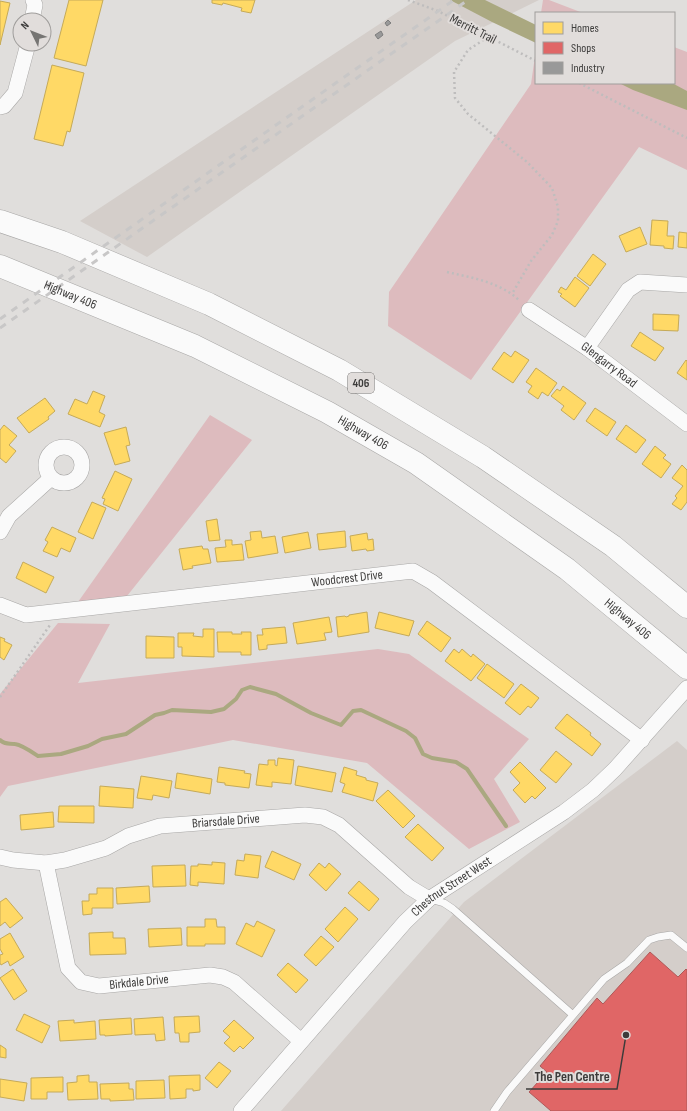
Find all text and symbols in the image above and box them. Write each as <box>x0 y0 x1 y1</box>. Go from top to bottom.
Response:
street label: Merritt Trail <box>447 10 499 48</box>
north arrow <box>12 12 52 52</box>
legend <box>535 12 675 84</box>
text: N <box>18 19 32 32</box>
text: Homes <box>571 21 599 36</box>
text: Shops <box>571 41 596 56</box>
text: Industry <box>571 61 605 76</box>
street label: Highway 406 <box>41 277 99 313</box>
street label: Glengarry Road <box>578 338 640 391</box>
road number: 406 <box>348 373 374 393</box>
street label: Highway 406 <box>335 412 392 454</box>
street label: Woodcrest Drive <box>310 566 384 591</box>
street label: Highway 406 <box>601 595 654 643</box>
street label: Briarsdale Drive <box>191 810 260 832</box>
street label: Chestnut Street West <box>408 853 495 920</box>
street label: Birkdale Drive <box>109 971 169 993</box>
callout: The Pen Centre <box>526 1063 617 1089</box>
text: The Pen Centre <box>534 1068 610 1085</box>

